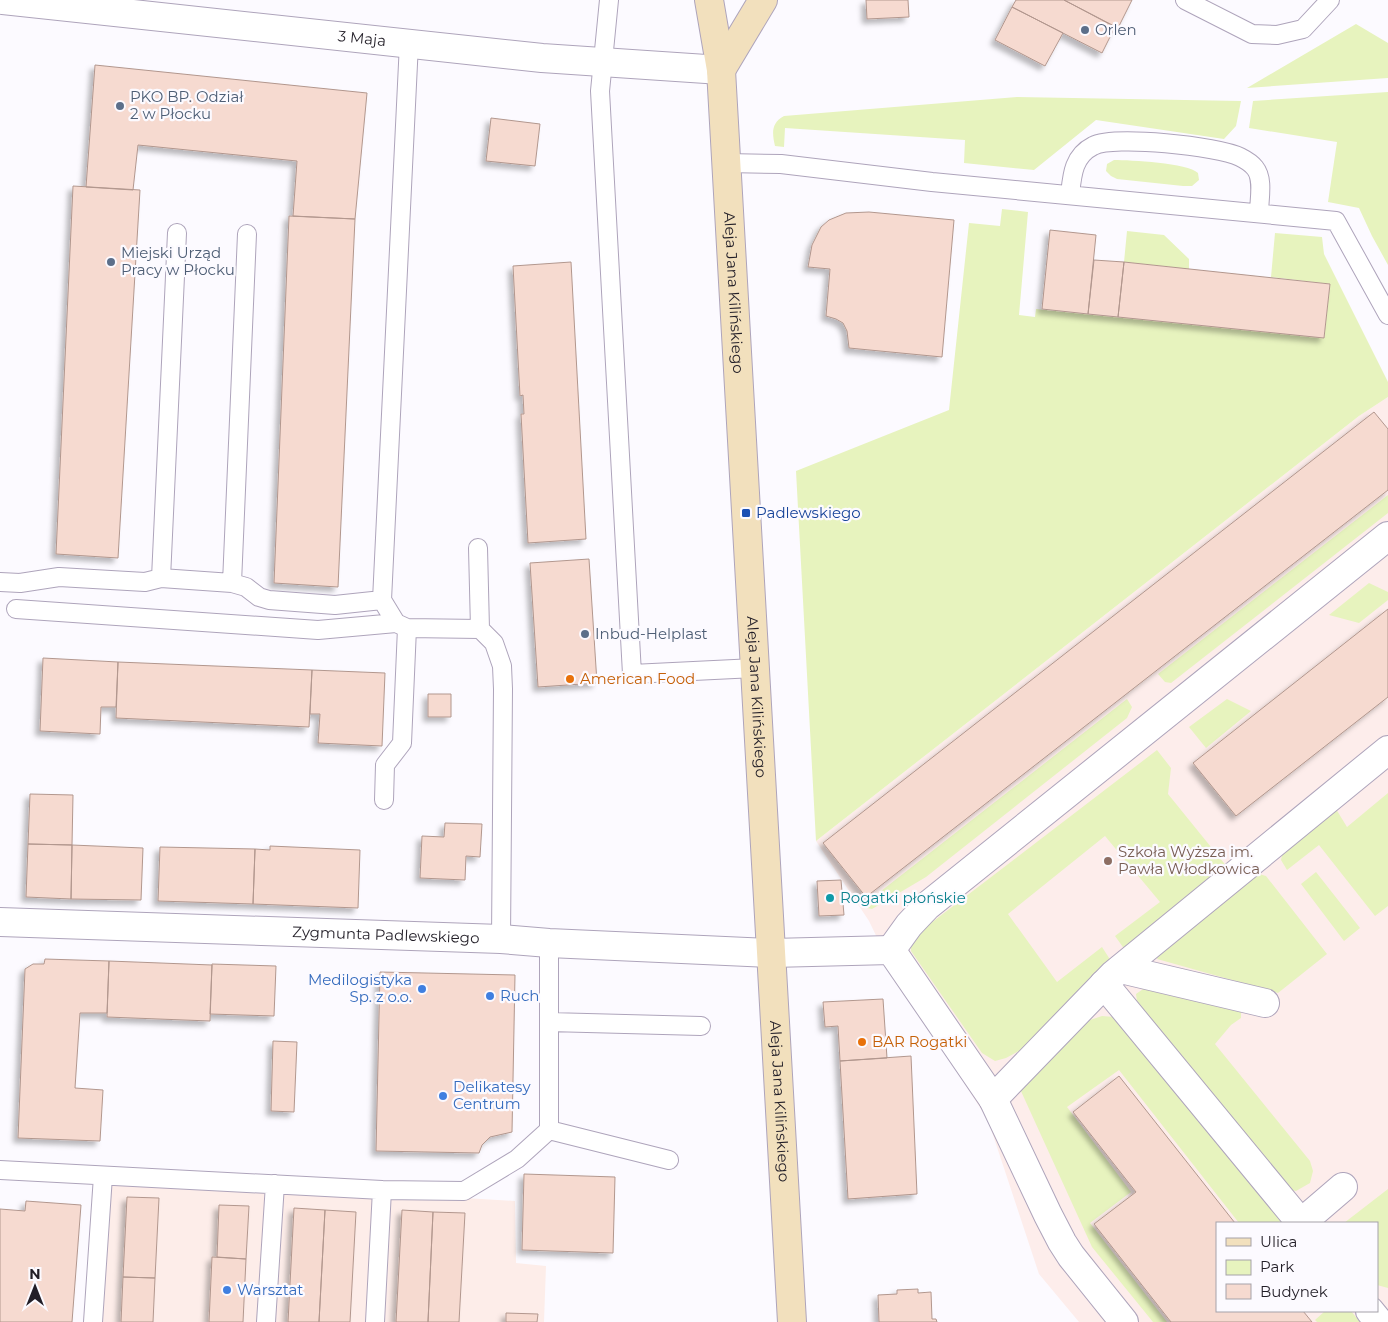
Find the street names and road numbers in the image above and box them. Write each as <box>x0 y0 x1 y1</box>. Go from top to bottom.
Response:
street label: 3 Maja <box>337 26 387 50</box>
street label: Aleja Jana Kilińskiego <box>720 211 748 374</box>
street label: Aleja Jana Kilińskiego <box>743 616 771 778</box>
street label: Zygmunta Padlewskiego <box>292 922 480 947</box>
street label: Aleja Jana Kilińskiego <box>766 1020 794 1183</box>

